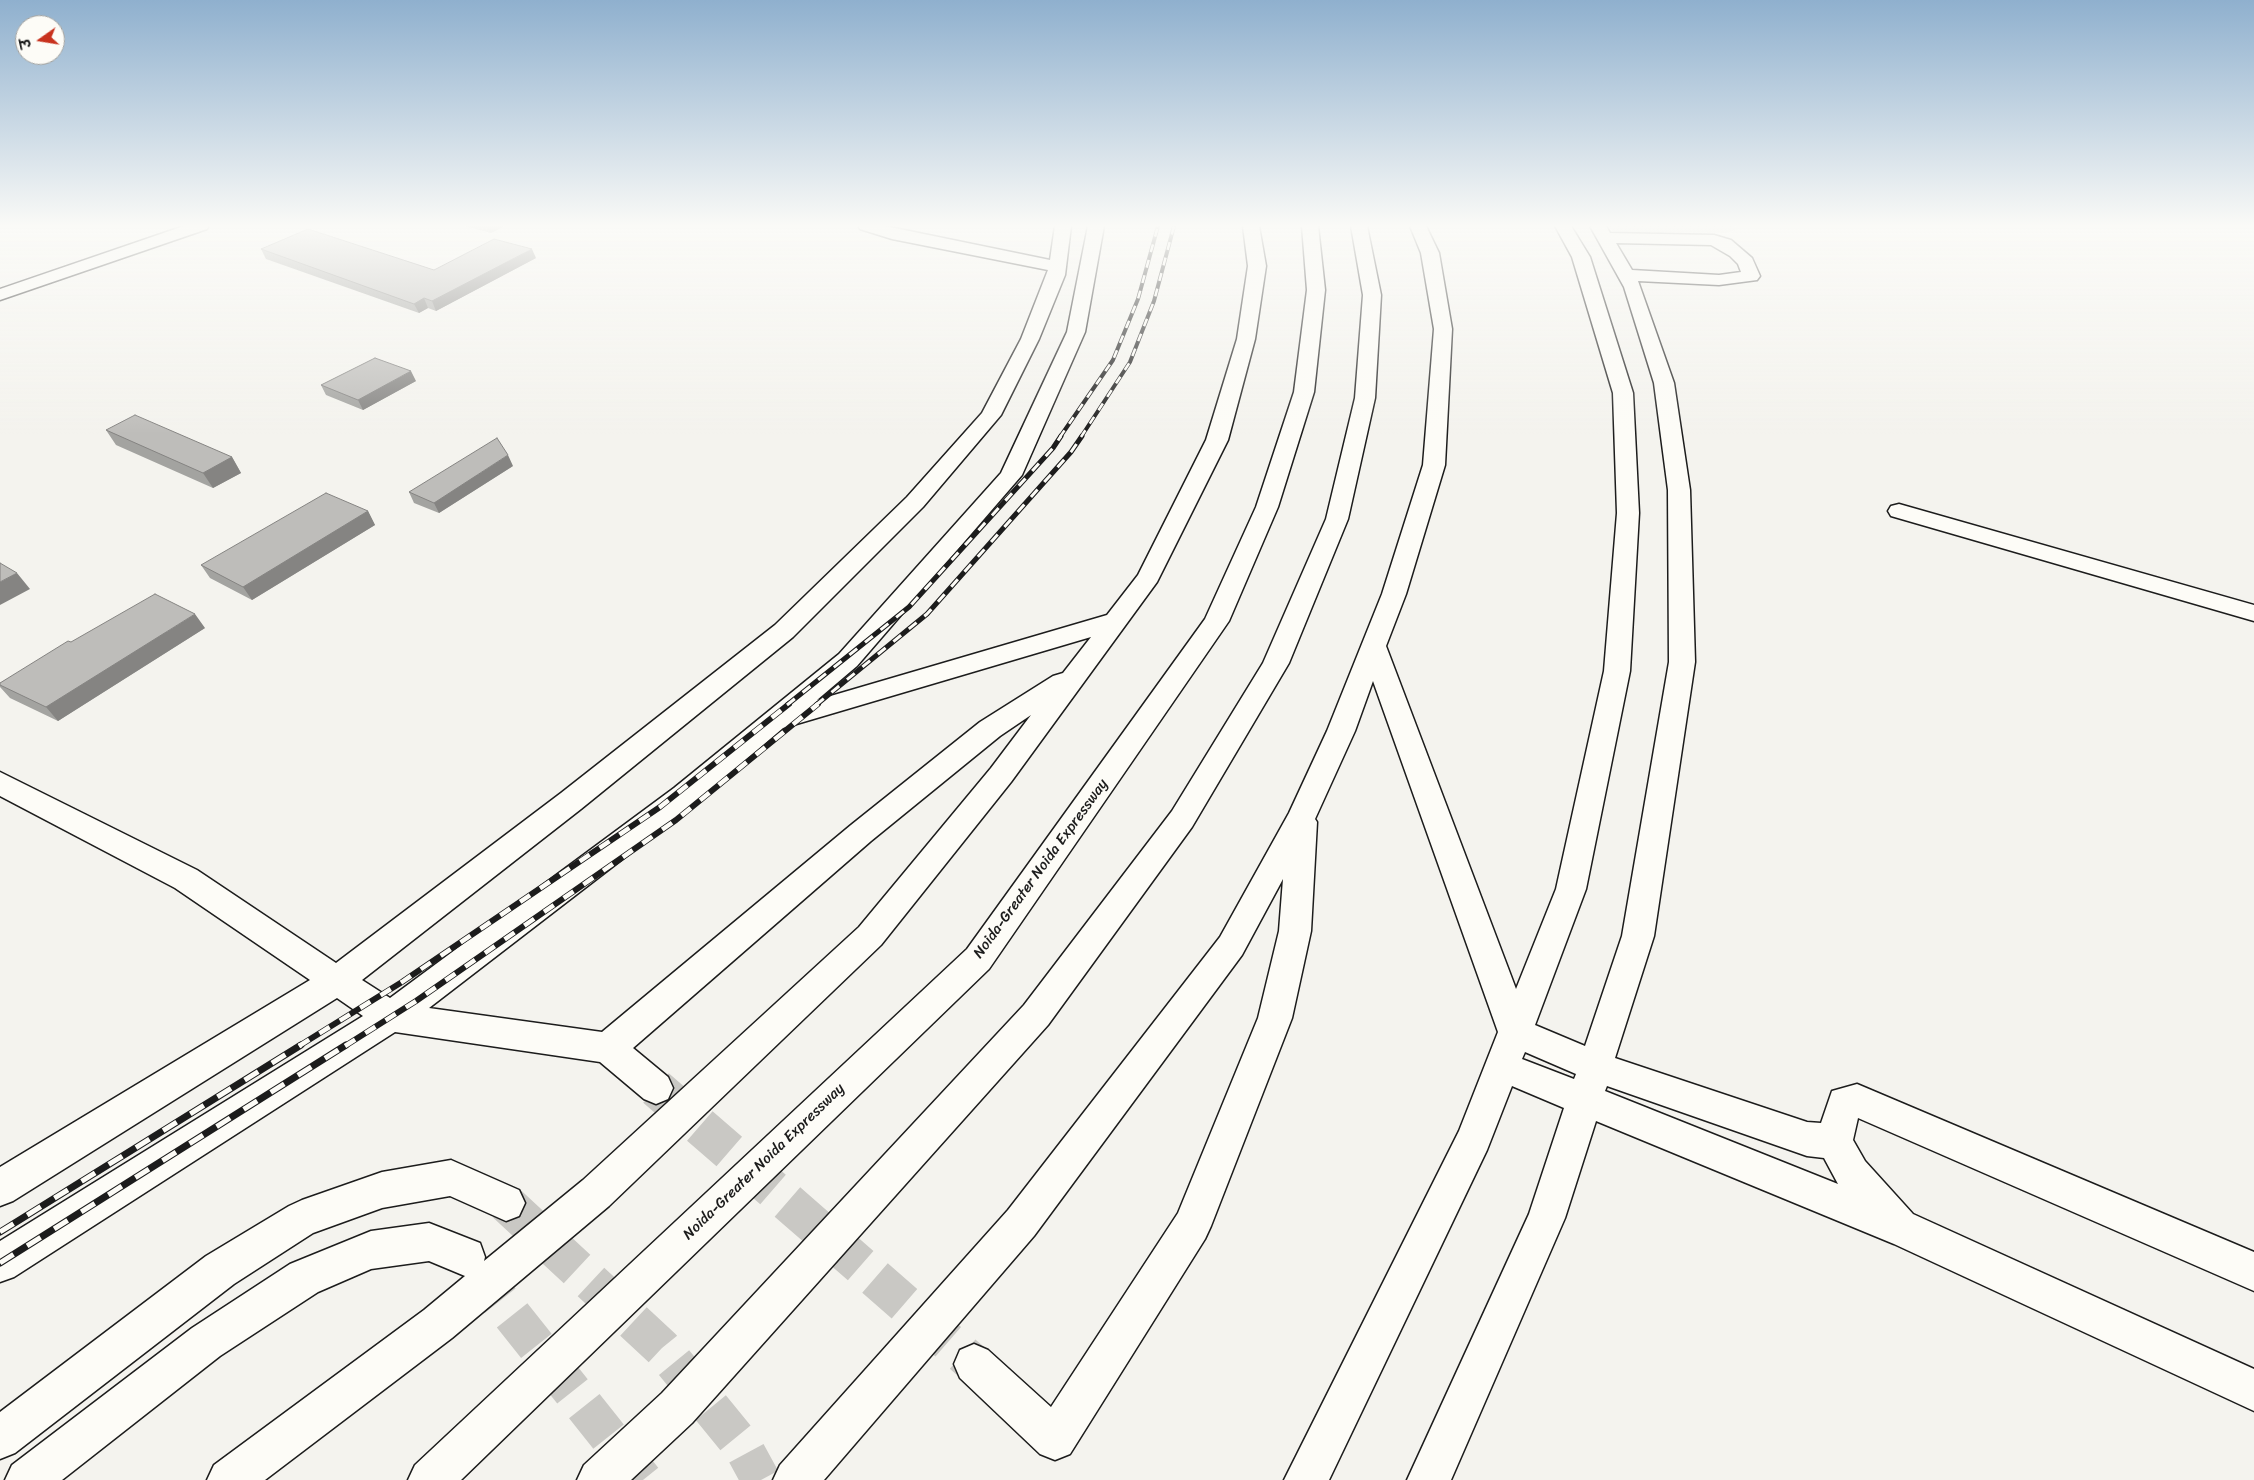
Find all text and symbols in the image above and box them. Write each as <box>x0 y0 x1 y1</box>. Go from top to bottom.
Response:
north arrow <box>15 15 65 65</box>
text: उ <box>13 36 39 51</box>
street label: Noida-Greater Noida Expressway <box>970 776 1112 962</box>
street label: Noida-Greater Noida Expressway <box>680 1080 848 1244</box>

